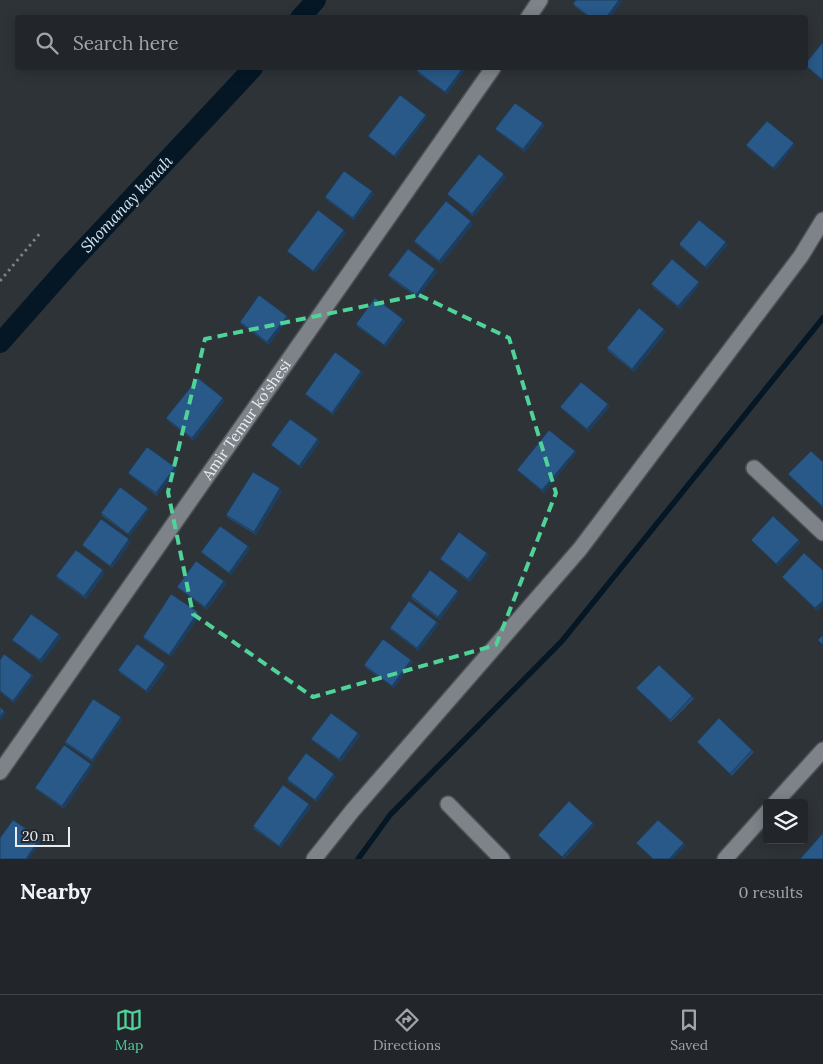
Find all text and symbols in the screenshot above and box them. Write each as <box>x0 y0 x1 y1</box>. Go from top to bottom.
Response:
search box <box>15 15 808 70</box>
icon: search <box>33 29 61 57</box>
text: Search here <box>73 31 179 55</box>
water label: Shomanay kanalı <box>76 151 177 257</box>
street label: Amir Temur ko'shesi <box>197 356 295 484</box>
map controls <box>763 799 808 844</box>
button: layers <box>763 799 808 844</box>
scale bar <box>15 824 70 847</box>
text: 20 m <box>22 827 54 845</box>
text: Nearby <box>20 878 91 905</box>
text: 0 results <box>738 882 803 902</box>
tab: Map <box>115 1006 143 1054</box>
tab: Directions <box>373 1006 441 1054</box>
tab: Saved <box>670 1006 708 1054</box>

